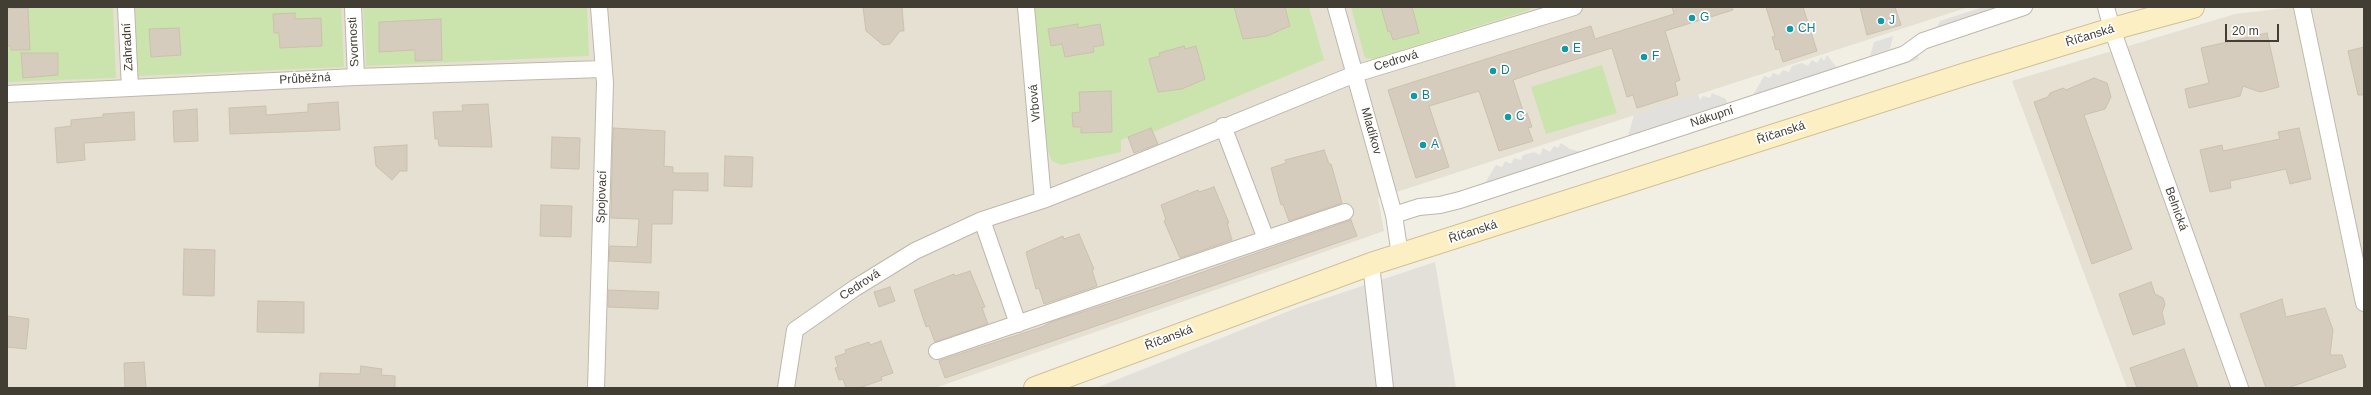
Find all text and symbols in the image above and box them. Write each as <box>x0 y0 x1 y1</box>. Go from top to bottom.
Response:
place label: G <box>1700 11 1709 25</box>
marker: G <box>1687 13 1697 23</box>
place label: J <box>1889 14 1895 28</box>
marker: J <box>1876 16 1886 26</box>
scale bar <box>2227 16 2281 42</box>
street label: Svornosti <box>346 17 362 67</box>
place label: CH <box>1798 22 1815 36</box>
street label: Říčanská <box>2064 22 2116 50</box>
street label: Zahradní <box>120 23 136 71</box>
marker: CH <box>1785 24 1795 34</box>
text: 20 m <box>2232 24 2259 38</box>
place label: E <box>1573 42 1581 56</box>
marker: E <box>1560 44 1570 54</box>
street label: Cedrová <box>1372 47 1420 75</box>
place label: F <box>1652 50 1659 64</box>
marker: F <box>1639 52 1649 62</box>
place label: D <box>1501 64 1510 78</box>
marker: D <box>1488 66 1498 76</box>
street label: Průběžná <box>279 70 331 88</box>
street label: Vrbová <box>1026 84 1044 122</box>
place label: B <box>1422 89 1430 103</box>
marker: B <box>1409 91 1419 101</box>
street label: Nákupní <box>1689 103 1735 131</box>
street label: Mladíkov <box>1357 106 1385 156</box>
place label: C <box>1516 110 1525 124</box>
marker: C <box>1503 112 1513 122</box>
street label: Říčanská <box>1755 118 1807 148</box>
place label: A <box>1431 138 1439 152</box>
marker: A <box>1418 140 1428 150</box>
street label: Spojovací <box>594 170 610 224</box>
street label: Belnická <box>2161 185 2191 233</box>
street label: Říčanská <box>1447 217 1499 247</box>
street label: Cedrová <box>837 267 883 303</box>
street label: Říčanská <box>1143 322 1195 354</box>

